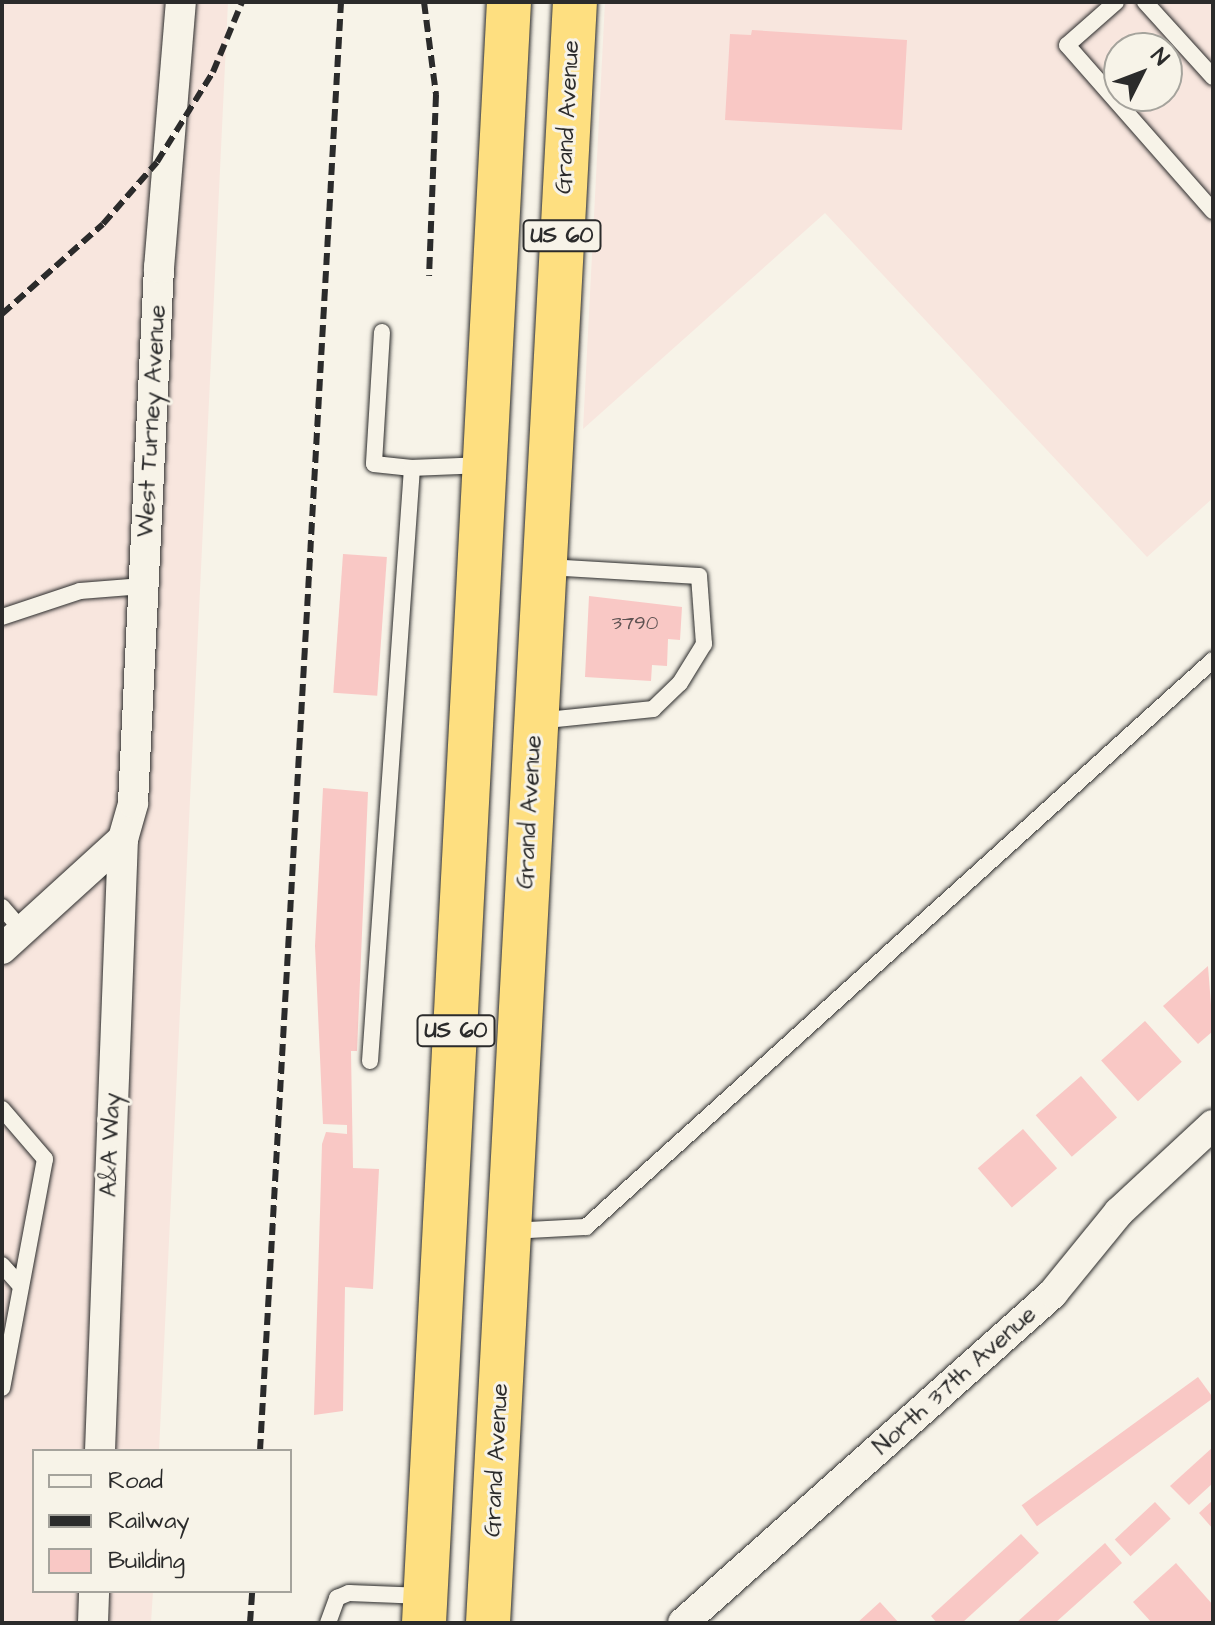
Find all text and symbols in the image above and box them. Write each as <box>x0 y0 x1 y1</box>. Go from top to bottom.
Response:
north arrow <box>1103 32 1183 112</box>
street label: Grand Avenue <box>550 39 586 195</box>
text: N <box>1144 41 1176 72</box>
road number: US 60 <box>522 218 602 254</box>
street label: West Turney Avenue <box>132 304 172 538</box>
house number: 3790 <box>612 611 658 635</box>
street label: Grand Avenue <box>512 734 548 890</box>
road number: US 60 <box>416 1013 496 1049</box>
street label: A&A Way <box>95 1092 127 1198</box>
street label: North 37th Avenue <box>868 1300 1042 1462</box>
street label: Grand Avenue <box>479 1382 515 1538</box>
legend <box>32 1449 292 1593</box>
text: Road <box>108 1464 163 1498</box>
text: Railway <box>108 1504 190 1538</box>
text: Building <box>108 1544 185 1578</box>

